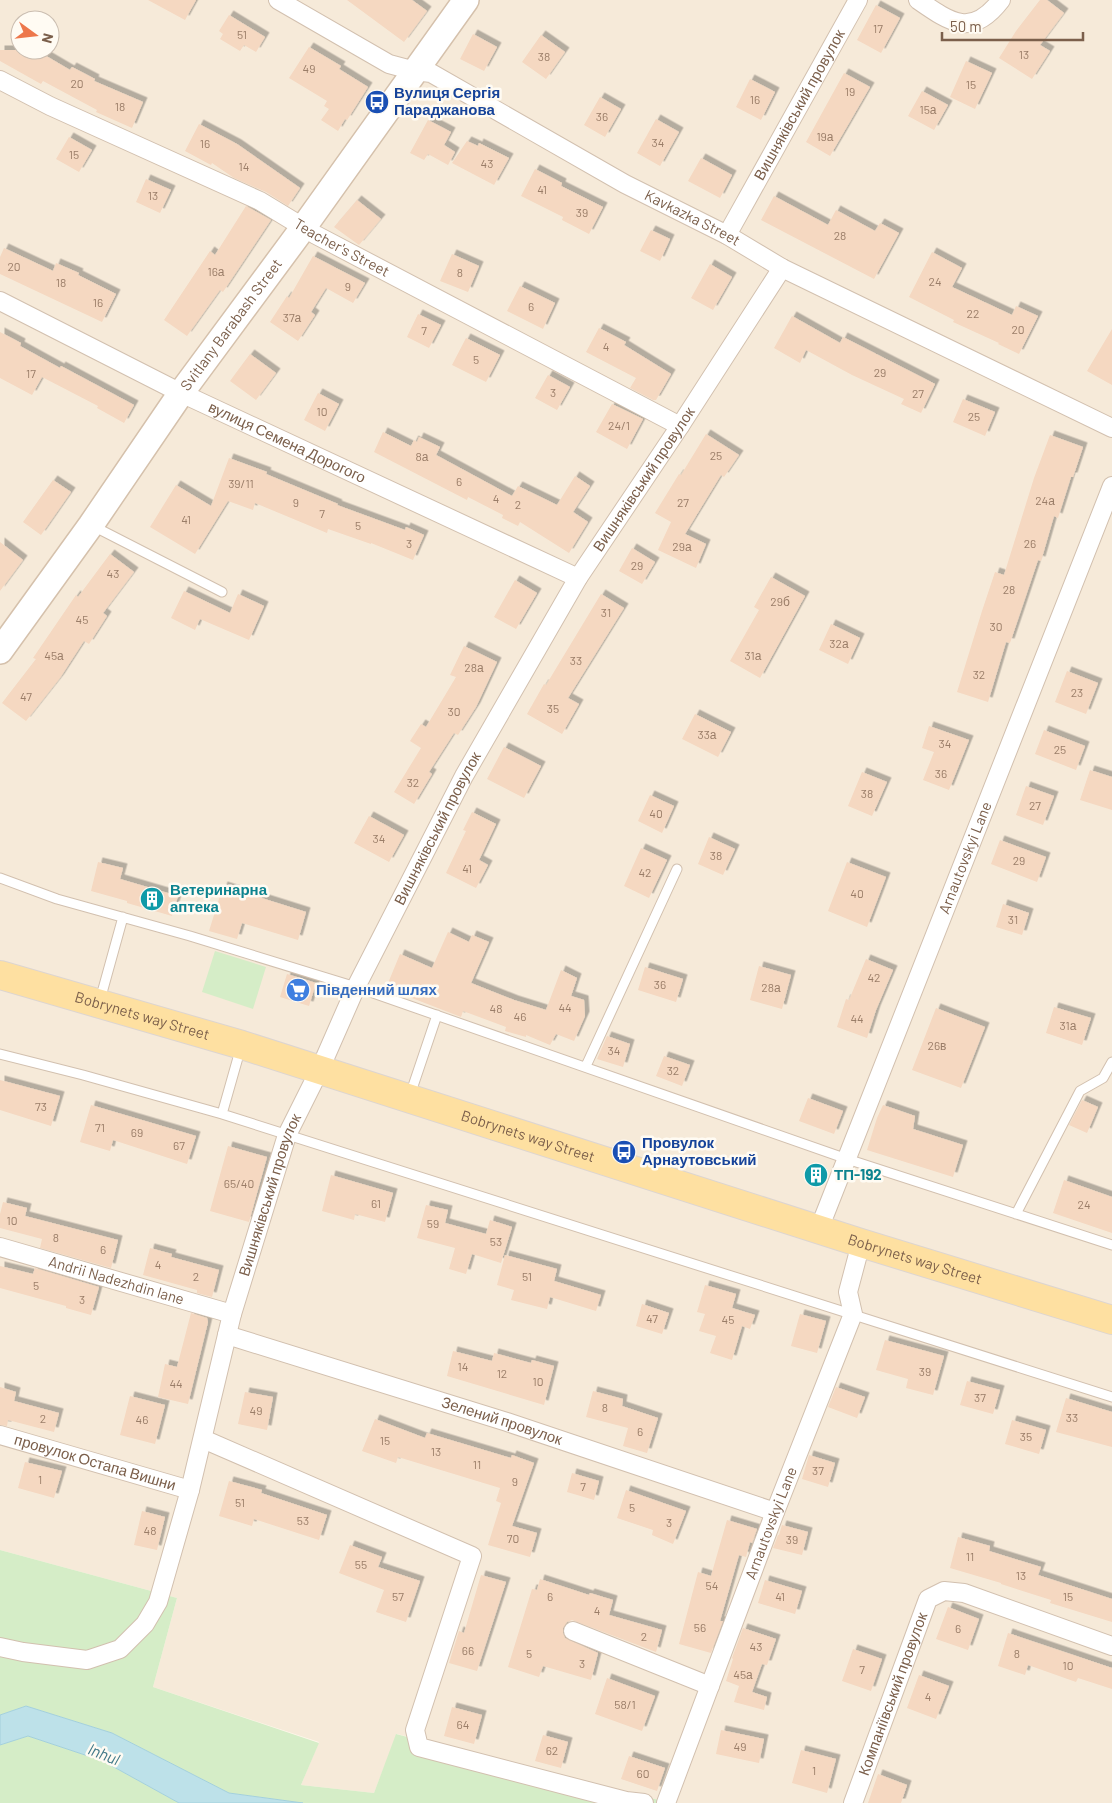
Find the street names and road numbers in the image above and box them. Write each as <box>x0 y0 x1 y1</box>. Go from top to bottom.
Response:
street label: Вишняківський провулок <box>749 25 848 183</box>
street label: Kavkazka Street <box>642 185 744 249</box>
street label: Teacher's Street <box>291 214 393 280</box>
street label: Svitlany Barabash Street <box>176 255 285 394</box>
street label: вулиця Семена Дорогого <box>206 397 369 486</box>
street label: Вишняківський провулок <box>589 403 698 554</box>
street label: Вишняківський провулок <box>390 748 484 908</box>
street label: Arnautovskyi Lane <box>934 799 995 916</box>
street label: Bobrynets way Street <box>73 987 212 1043</box>
street label: Bobrynets way Street <box>459 1106 597 1165</box>
street label: Вишняківський провулок <box>234 1110 304 1278</box>
street label: Bobrynets way Street <box>846 1229 984 1288</box>
street label: Andrii Nadezhdin lane <box>47 1251 186 1308</box>
street label: Зелений провулок <box>440 1392 565 1448</box>
street label: провулок Остапа Вишни <box>13 1430 178 1493</box>
street label: Arnautovskyi Lane <box>741 1464 800 1581</box>
street label: Компаніївський провулок <box>854 1609 930 1778</box>

